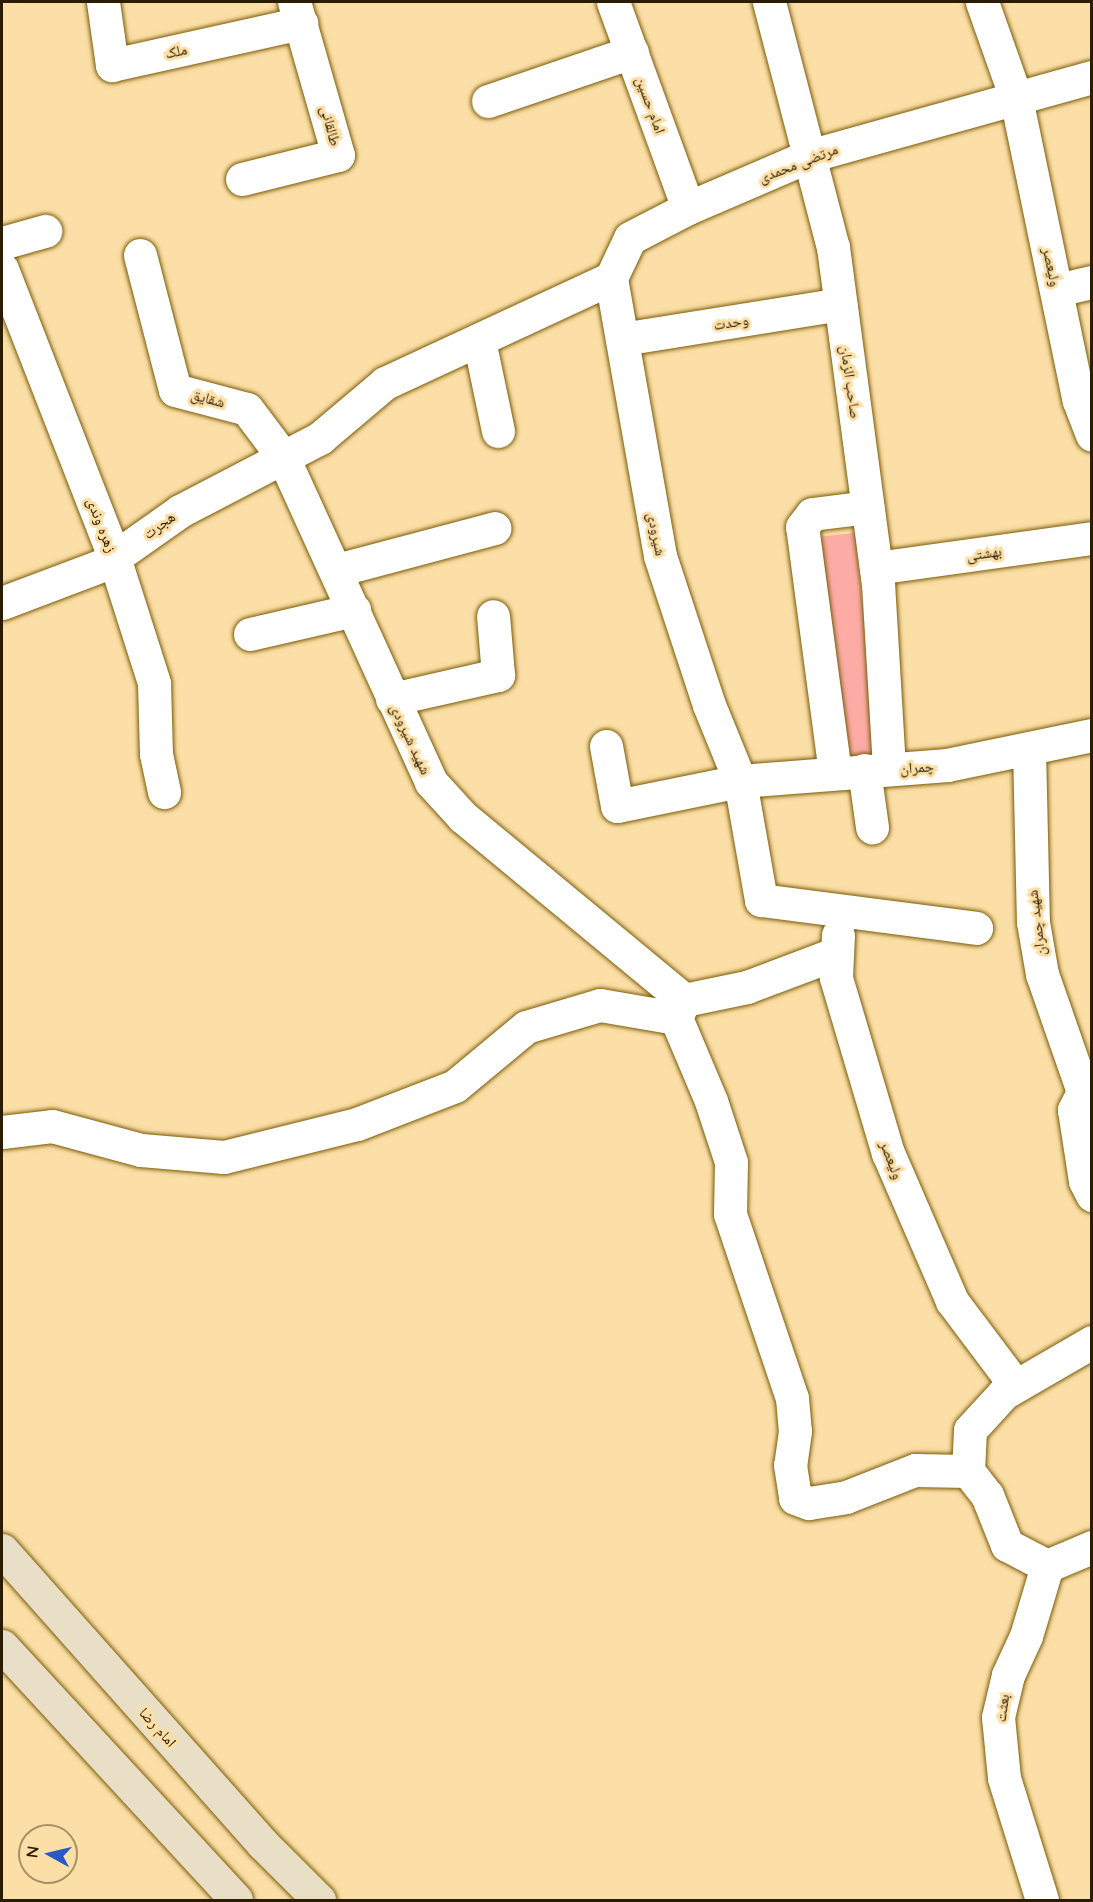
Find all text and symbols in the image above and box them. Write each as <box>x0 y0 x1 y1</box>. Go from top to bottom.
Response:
street label: ملک <box>163 40 189 62</box>
street label: امام حسین <box>632 74 670 136</box>
street label: طالقانی <box>317 104 345 148</box>
street label: مرتضی محمدی <box>756 140 840 186</box>
street label: ولیعصر <box>1039 246 1065 288</box>
street label: وحدت <box>712 310 750 334</box>
street label: صاحب الزمان <box>837 344 865 420</box>
street label: شقایق <box>189 385 227 411</box>
street label: زهره وندی <box>83 495 121 555</box>
street label: هجرت <box>139 507 179 543</box>
street label: شیرودی <box>644 511 670 557</box>
street label: بهشتی <box>965 542 1003 564</box>
street label: شهید شیرودی <box>387 701 435 777</box>
street label: چمران <box>899 757 935 777</box>
street label: شهید چمران <box>1023 889 1049 957</box>
street label: ولیعصر <box>877 1138 907 1182</box>
street label: بعثت <box>991 1693 1013 1723</box>
street label: امام رضا <box>136 1704 180 1750</box>
north arrow <box>18 1824 78 1884</box>
text: N <box>21 1845 43 1859</box>

